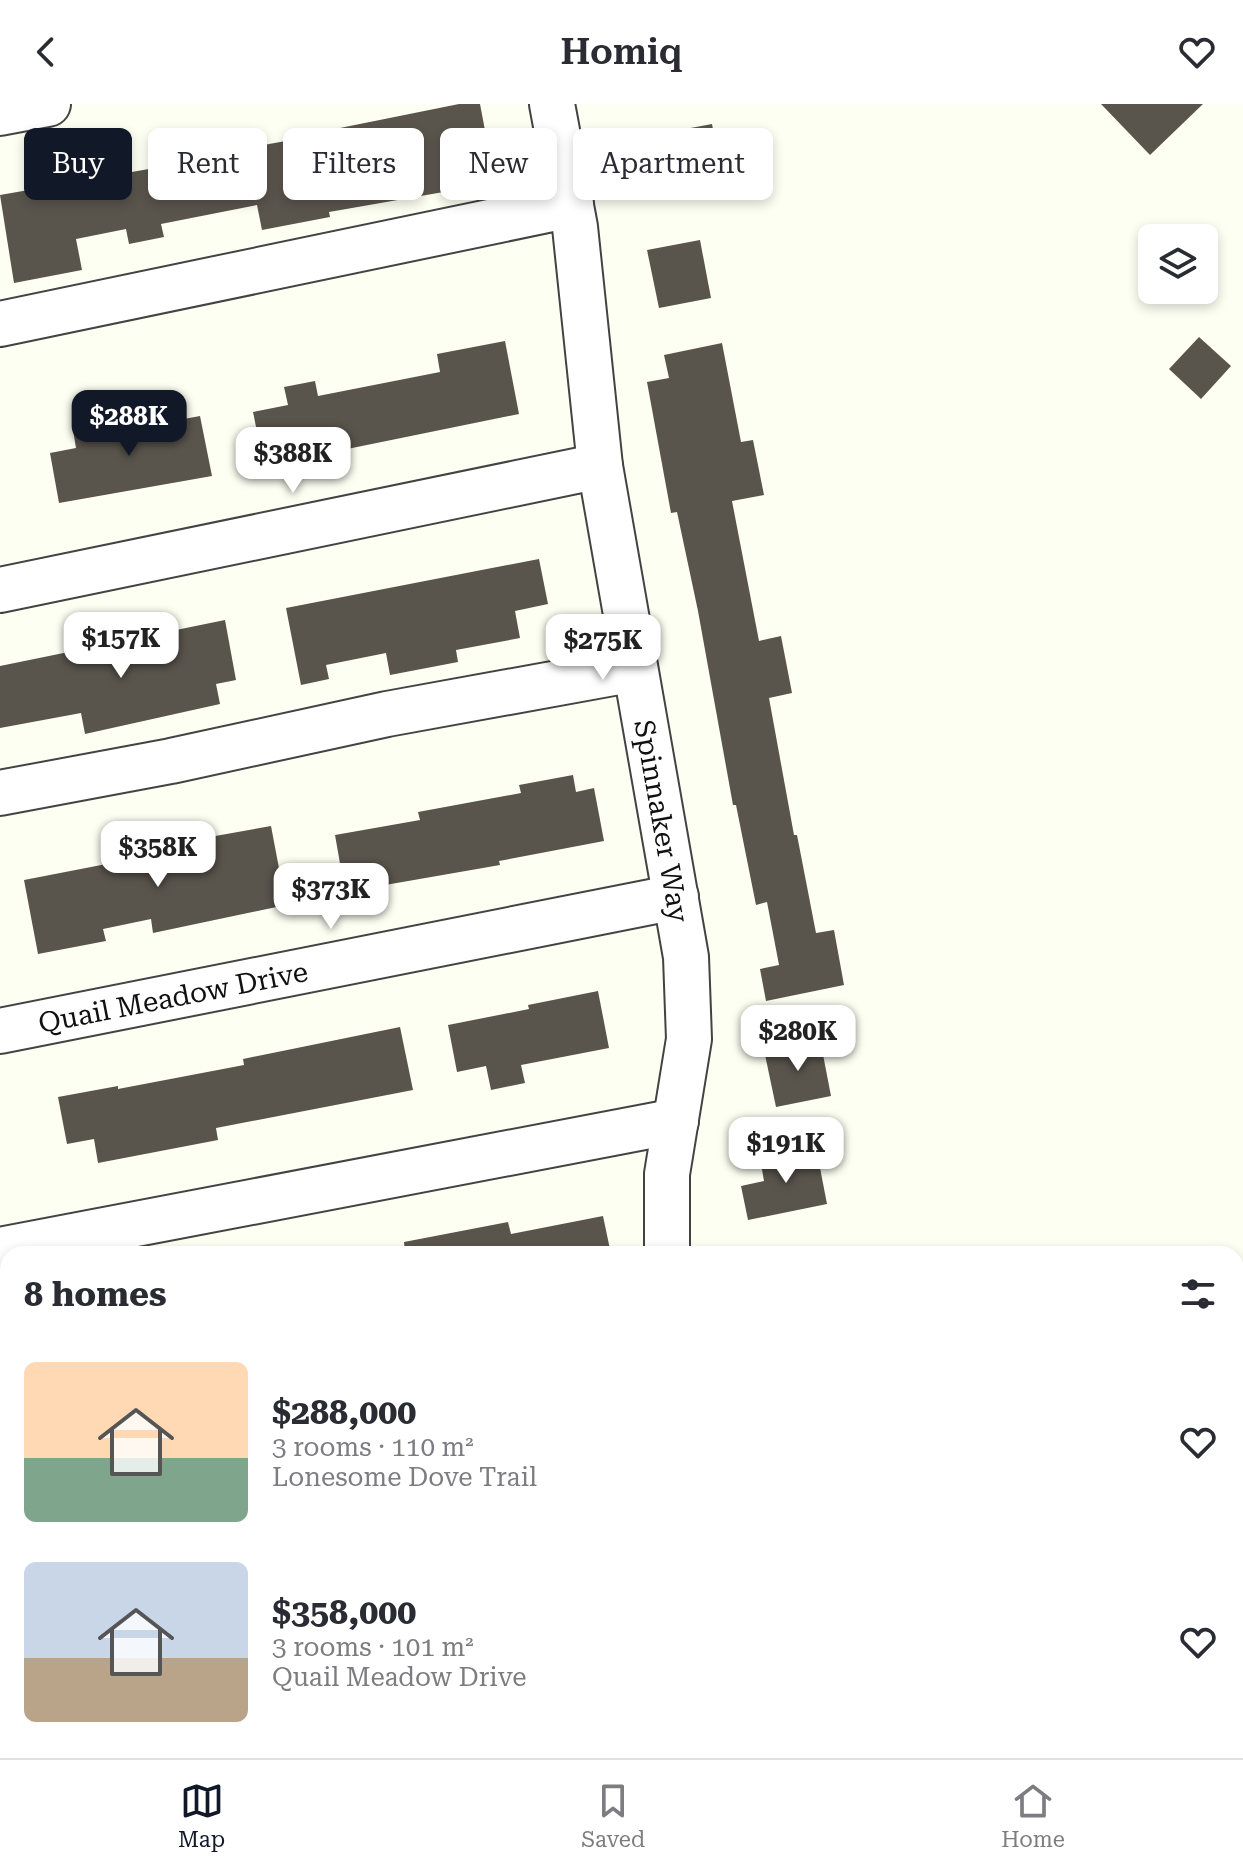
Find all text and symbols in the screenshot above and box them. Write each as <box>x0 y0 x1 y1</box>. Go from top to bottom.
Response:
icon: back <box>24 30 68 74</box>
icon: heart <box>1175 30 1219 74</box>
text: Homiq <box>561 31 682 73</box>
chip: Buy <box>24 128 132 200</box>
chip: Rent <box>148 128 267 200</box>
chip: Filters <box>283 128 424 200</box>
chip: New <box>440 128 557 200</box>
chip: Apartment <box>573 128 773 200</box>
map controls <box>1138 224 1218 304</box>
button: layers <box>1138 224 1218 304</box>
pin: $288K <box>73 390 185 458</box>
text: $288K <box>90 401 168 431</box>
pin: $388K <box>237 427 349 495</box>
text: $388K <box>254 438 332 468</box>
pin: $157K <box>65 612 177 680</box>
pin: $275K <box>547 614 659 682</box>
text: $157K <box>82 623 160 653</box>
text: $275K <box>564 625 642 655</box>
street label: Spinnaker Way <box>627 717 696 925</box>
pin: $358K <box>102 821 214 889</box>
text: $358K <box>119 832 197 862</box>
pin: $373K <box>275 863 387 931</box>
text: $373K <box>292 874 370 904</box>
street label: Quail Meadow Drive <box>35 955 311 1040</box>
pin: $280K <box>742 1005 854 1073</box>
text: $280K <box>759 1016 837 1046</box>
pin: $191K <box>730 1117 842 1185</box>
text: $191K <box>747 1128 825 1158</box>
icon: filters <box>1176 1272 1220 1316</box>
text: 8 homes <box>24 1274 167 1314</box>
text: $288,000 <box>272 1392 416 1432</box>
icon: home <box>88 1394 184 1490</box>
icon: heart <box>1176 1420 1220 1464</box>
text: 3 rooms · 110 m² <box>272 1432 474 1462</box>
text: Lonesome Dove Trail <box>272 1462 537 1492</box>
text: $358,000 <box>272 1592 416 1632</box>
icon: home <box>88 1594 184 1690</box>
icon: heart <box>1176 1620 1220 1664</box>
text: 3 rooms · 101 m² <box>272 1632 474 1662</box>
text: Quail Meadow Drive <box>272 1662 526 1692</box>
tab: Map <box>178 1779 225 1852</box>
tab: Saved <box>581 1779 645 1852</box>
tab: Home <box>1001 1779 1065 1852</box>

